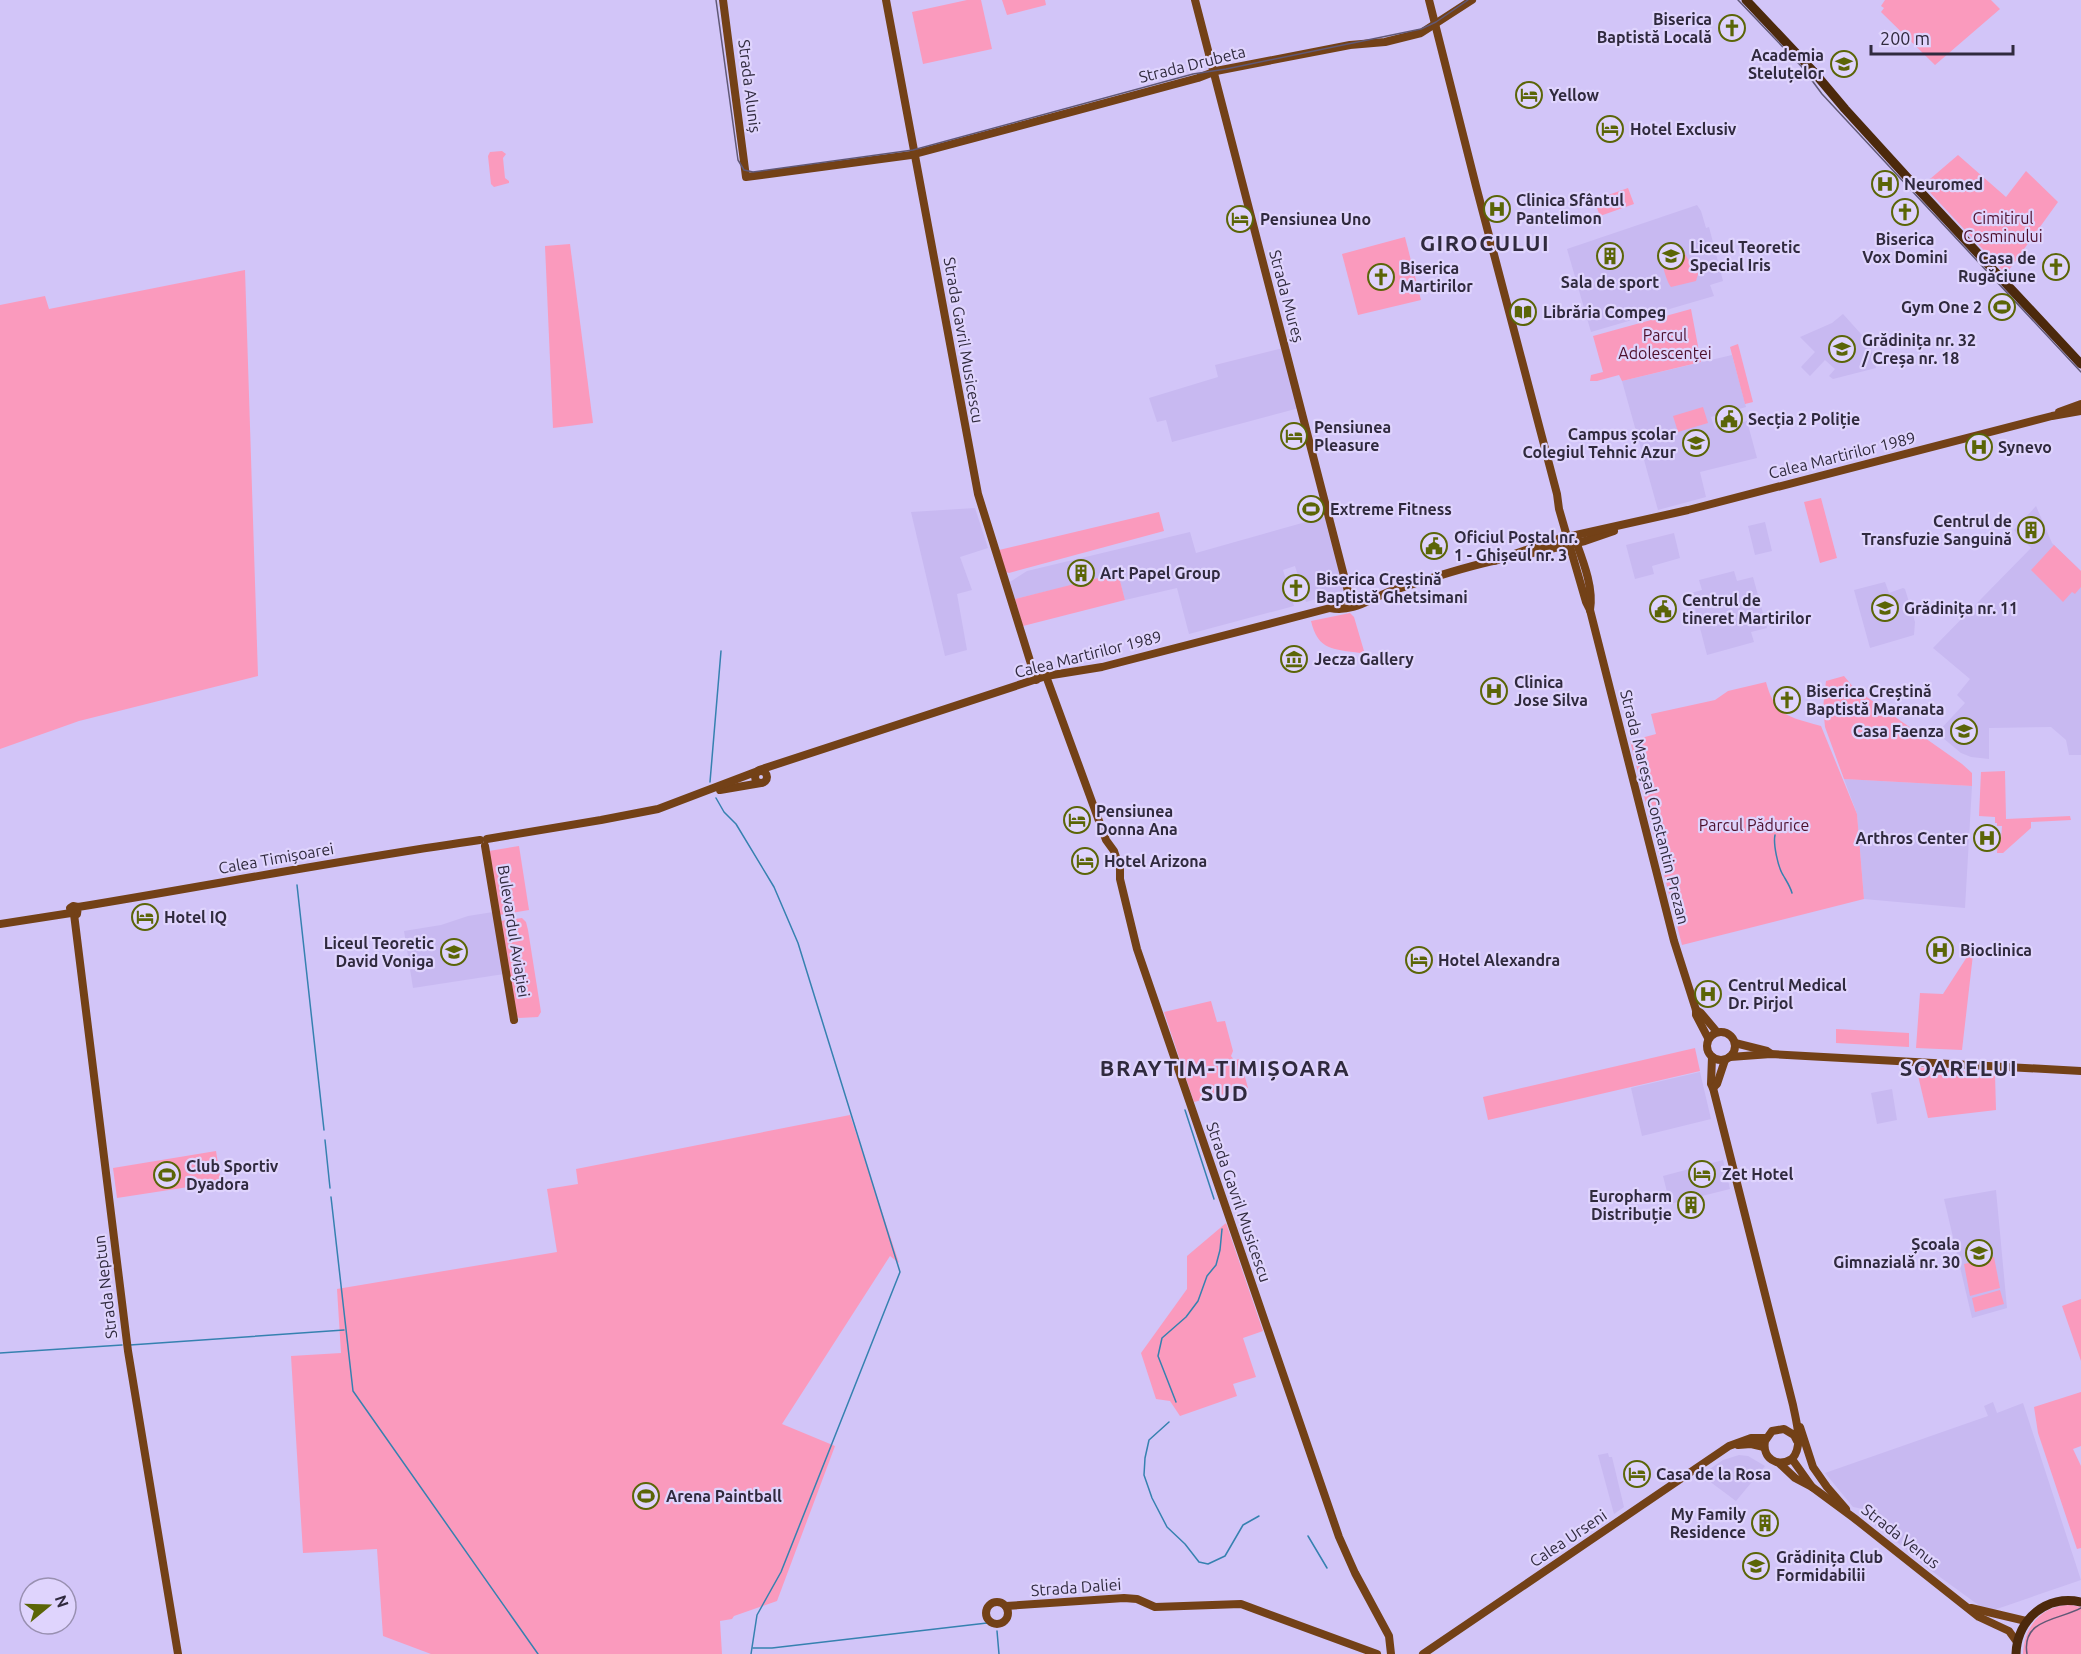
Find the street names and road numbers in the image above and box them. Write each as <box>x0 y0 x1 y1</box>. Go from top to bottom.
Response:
street label: Strada Aluniș <box>735 38 765 134</box>
street label: Strada Drubeta <box>1137 42 1247 86</box>
street label: Strada Mureș <box>1266 248 1308 344</box>
street label: Strada Gavril Musicescu <box>941 256 987 424</box>
street label: Calea Martirilor 1989 <box>1767 428 1917 482</box>
street label: Calea Martirilor 1989 <box>1013 627 1163 681</box>
street label: Strada Mareșal Constantin Prezan <box>1617 688 1693 926</box>
street label: Calea Timișoarei <box>217 839 335 877</box>
street label: Bulevardul Aviației <box>495 864 533 998</box>
street label: Strada Gavril Musicescu <box>1203 1120 1275 1284</box>
street label: Strada Neptun <box>90 1234 120 1340</box>
street label: Strada Venus <box>1858 1500 1944 1572</box>
street label: Calea Urseni <box>1526 1506 1610 1570</box>
street label: Strada Daliei <box>1030 1575 1122 1599</box>

